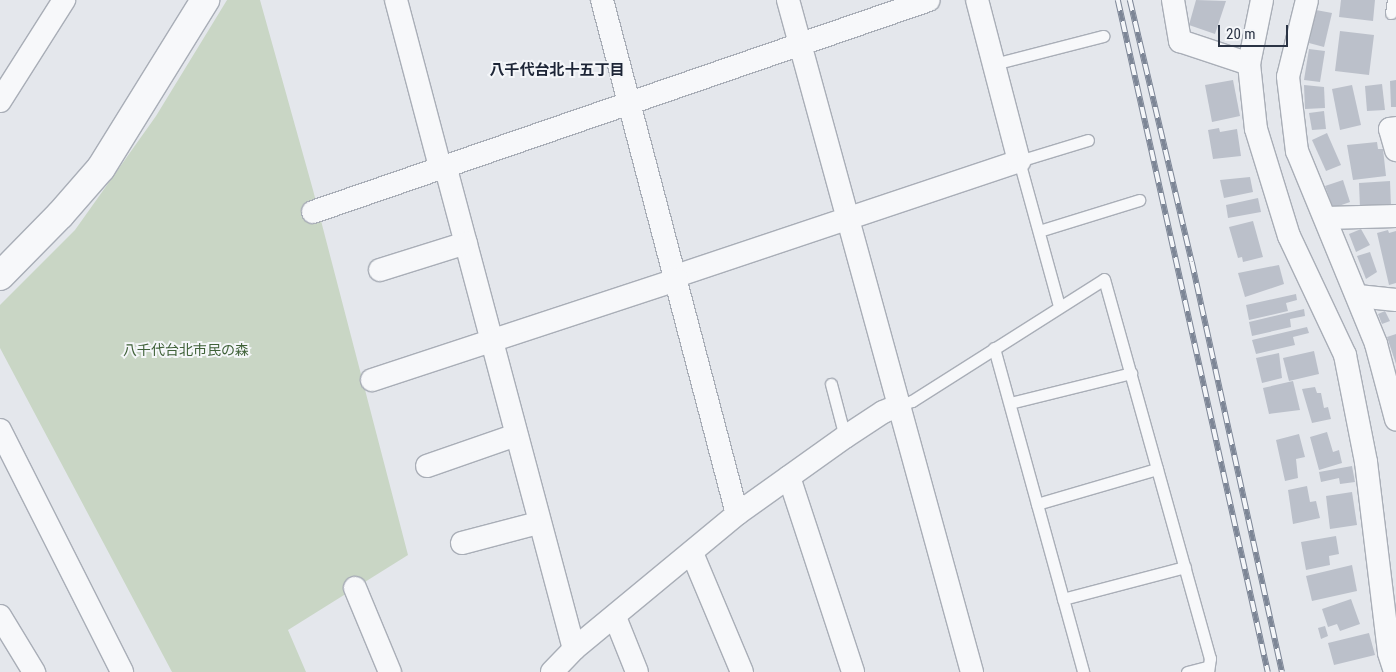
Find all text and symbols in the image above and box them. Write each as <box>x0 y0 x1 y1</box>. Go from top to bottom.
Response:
scale bar <box>1221 15 1291 47</box>
text: 20 m <box>1226 25 1256 43</box>
district label: 八千代台北十五丁目 <box>490 62 624 80</box>
park label: 八千代台北市民の森 <box>123 342 249 358</box>

